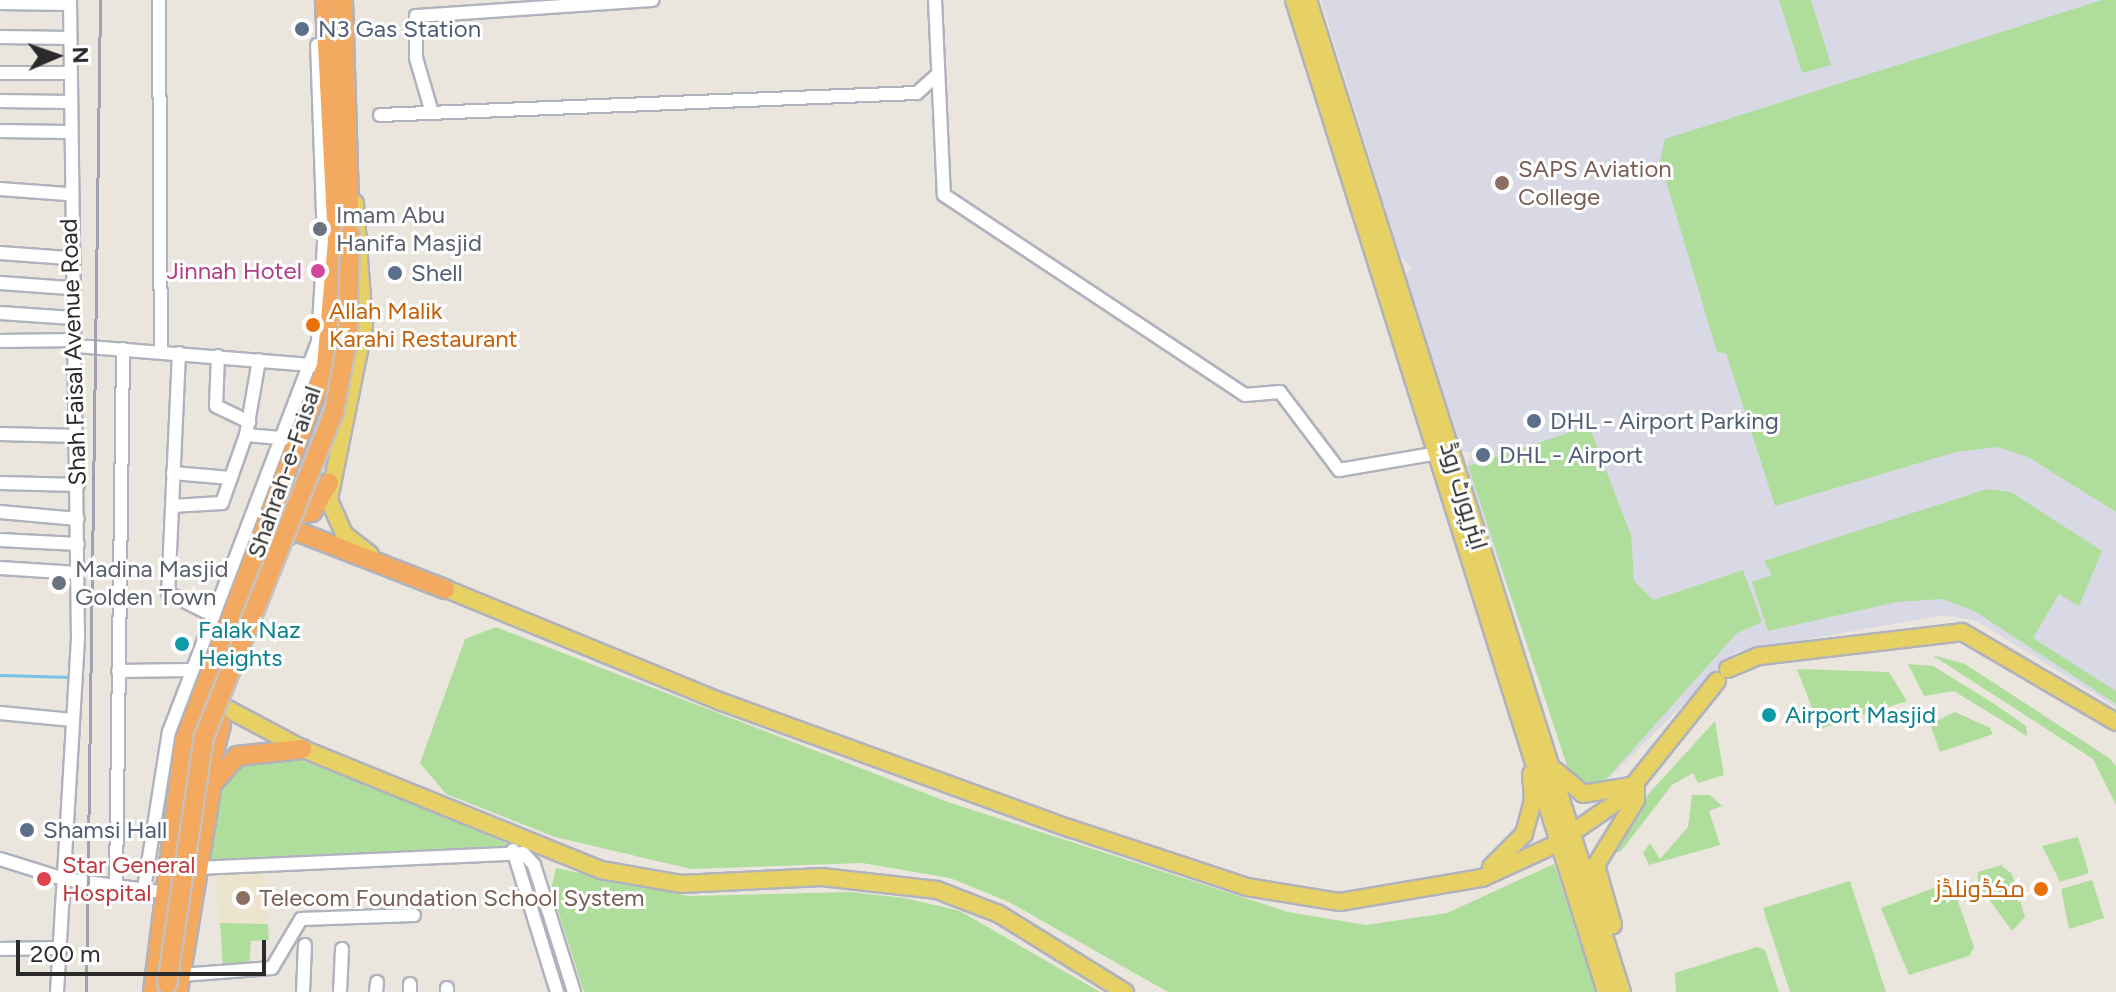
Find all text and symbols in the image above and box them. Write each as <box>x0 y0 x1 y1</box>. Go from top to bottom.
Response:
place label: N3 Gas Station <box>318 15 481 43</box>
north arrow <box>16 16 96 96</box>
marker: N3 Gas Station <box>293 20 311 38</box>
text: N <box>67 46 94 64</box>
place label: SAPS Aviation College <box>1518 155 1672 211</box>
marker: SAPS Aviation College <box>1493 174 1511 192</box>
place label: Imam Abu Hanifa Masjid <box>336 201 482 257</box>
street label: Shah Faisal Avenue Road <box>54 218 92 486</box>
marker: Imam Abu Hanifa Masjid <box>311 220 329 238</box>
place label: Jinnah Hotel <box>166 257 302 285</box>
place label: Shell <box>411 259 463 287</box>
marker: Jinnah Hotel <box>309 262 327 280</box>
marker: Shell <box>386 264 404 282</box>
place label: Allah Malik Karahi Restaurant <box>329 297 518 353</box>
marker: Allah Malik Karahi Restaurant <box>304 316 322 334</box>
street label: Shahrah-e-Faisal <box>241 382 327 562</box>
place label: DHL - Airport Parking <box>1550 407 1779 435</box>
marker: DHL - Airport Parking <box>1525 412 1543 430</box>
street label: ایئرپورٹ روڈ <box>1434 438 1494 554</box>
place label: DHL - Airport <box>1499 441 1643 469</box>
marker: DHL - Airport <box>1474 446 1492 464</box>
place label: Madina Masjid Golden Town <box>75 555 229 611</box>
marker: Madina Masjid Golden Town <box>50 574 68 592</box>
place label: Falak Naz Heights <box>198 616 301 672</box>
marker: Falak Naz Heights <box>173 635 191 653</box>
place label: Airport Masjid <box>1785 701 1936 729</box>
marker: Airport Masjid <box>1760 706 1778 724</box>
place label: Shamsi Hall <box>43 816 167 844</box>
marker: Shamsi Hall <box>18 821 36 839</box>
place label: Star General Hospital <box>62 851 195 907</box>
marker: Star General Hospital <box>33 868 55 890</box>
place label: مکڈونلڈز <box>1935 875 2025 903</box>
marker: مکڈونلڈز <box>2032 880 2050 898</box>
place label: Telecom Foundation School System <box>259 884 645 912</box>
marker: Telecom Foundation School System <box>234 889 252 907</box>
scale bar <box>20 924 270 974</box>
text: 200 m <box>30 939 101 968</box>

